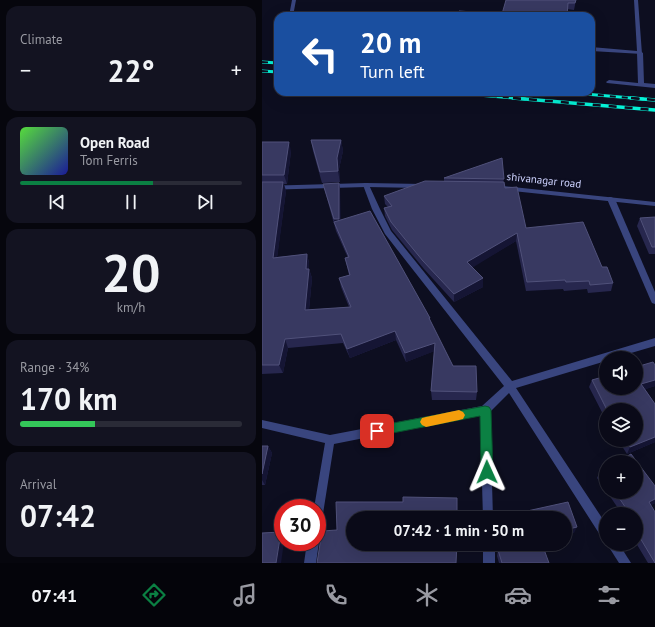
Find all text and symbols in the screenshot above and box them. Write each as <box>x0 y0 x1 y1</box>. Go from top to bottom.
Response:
text: 20 m <box>360 24 421 61</box>
icon: left <box>294 28 346 80</box>
text: Climate <box>20 31 63 48</box>
text: 22° <box>107 51 155 90</box>
text: − <box>20 56 31 84</box>
text: + <box>231 56 242 84</box>
text: Turn left <box>360 60 425 83</box>
text: Open Road <box>80 133 150 152</box>
text: Tom Ferris <box>80 152 138 169</box>
street label: shivanagar road <box>506 169 582 191</box>
icon: previous <box>46 191 68 213</box>
icon: pause <box>120 191 142 213</box>
icon: next <box>194 191 216 213</box>
text: 20 <box>102 239 160 306</box>
text: km/h <box>117 299 145 316</box>
map controls <box>599 351 643 551</box>
button: sound <box>599 351 643 395</box>
text: Range · 34% <box>20 359 89 376</box>
text: 170 km <box>20 379 118 418</box>
button: layers <box>599 403 643 447</box>
pin <box>360 414 394 448</box>
icon: arrive <box>366 420 388 442</box>
position arrow <box>466 451 508 493</box>
button: + <box>599 455 643 499</box>
text: Arrival <box>20 476 56 493</box>
text: 07:42 <box>20 496 96 535</box>
speed limit sign: 30 <box>274 499 326 551</box>
button: − <box>599 507 643 551</box>
text: 07:42 · 1 min · 50 m <box>394 521 524 540</box>
icon: directions <box>140 581 168 609</box>
icon: music <box>231 581 259 609</box>
icon: phone <box>322 581 350 609</box>
icon: climate <box>413 581 441 609</box>
icon: car <box>504 581 532 609</box>
icon: filters <box>595 581 623 609</box>
text: 07:41 <box>32 584 77 607</box>

